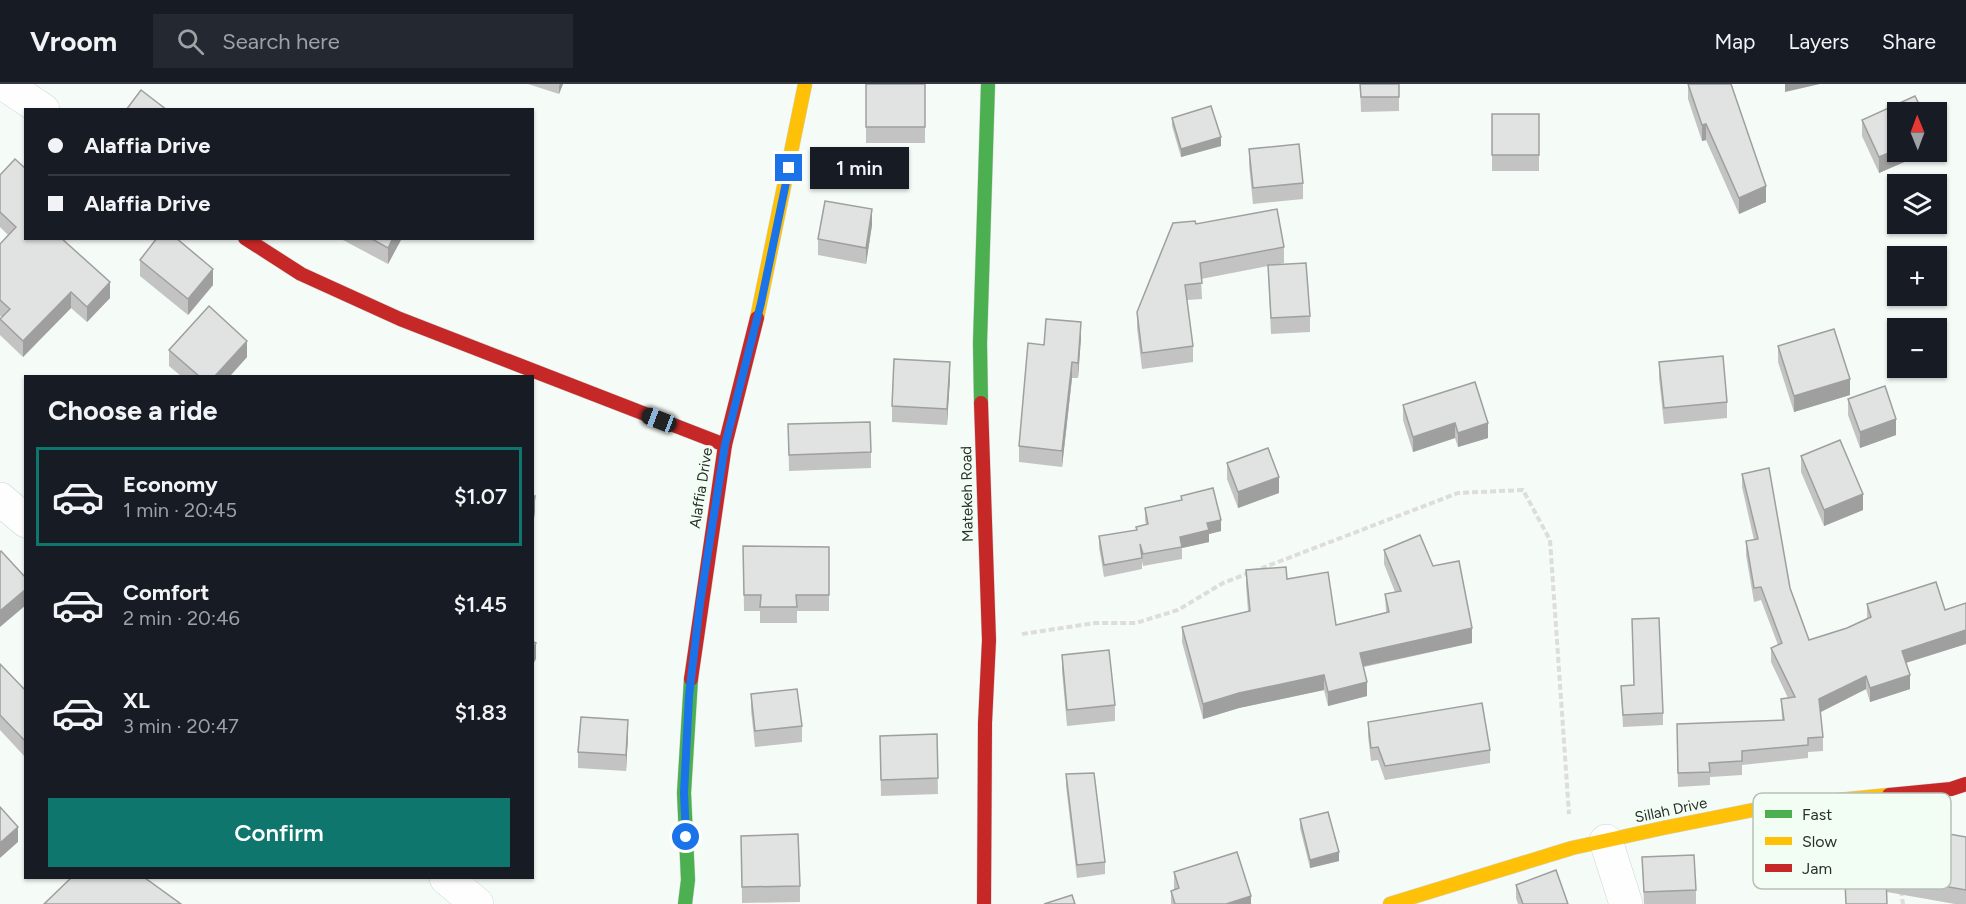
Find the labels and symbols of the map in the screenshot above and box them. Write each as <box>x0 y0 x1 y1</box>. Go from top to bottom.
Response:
north arrow <box>1887 102 1947 162</box>
callout: 1 min <box>810 147 909 189</box>
route end <box>775 154 802 181</box>
car <box>639 405 679 435</box>
street label: Alaffia Drive <box>686 446 716 530</box>
street label: Matekeh Road <box>957 446 977 542</box>
legend <box>1753 793 1951 889</box>
street label: Sillah Drive <box>1633 794 1709 826</box>
text: Fast <box>1802 805 1832 824</box>
route start <box>672 823 699 850</box>
text: Slow <box>1802 832 1837 851</box>
text: Jam <box>1802 859 1832 878</box>

